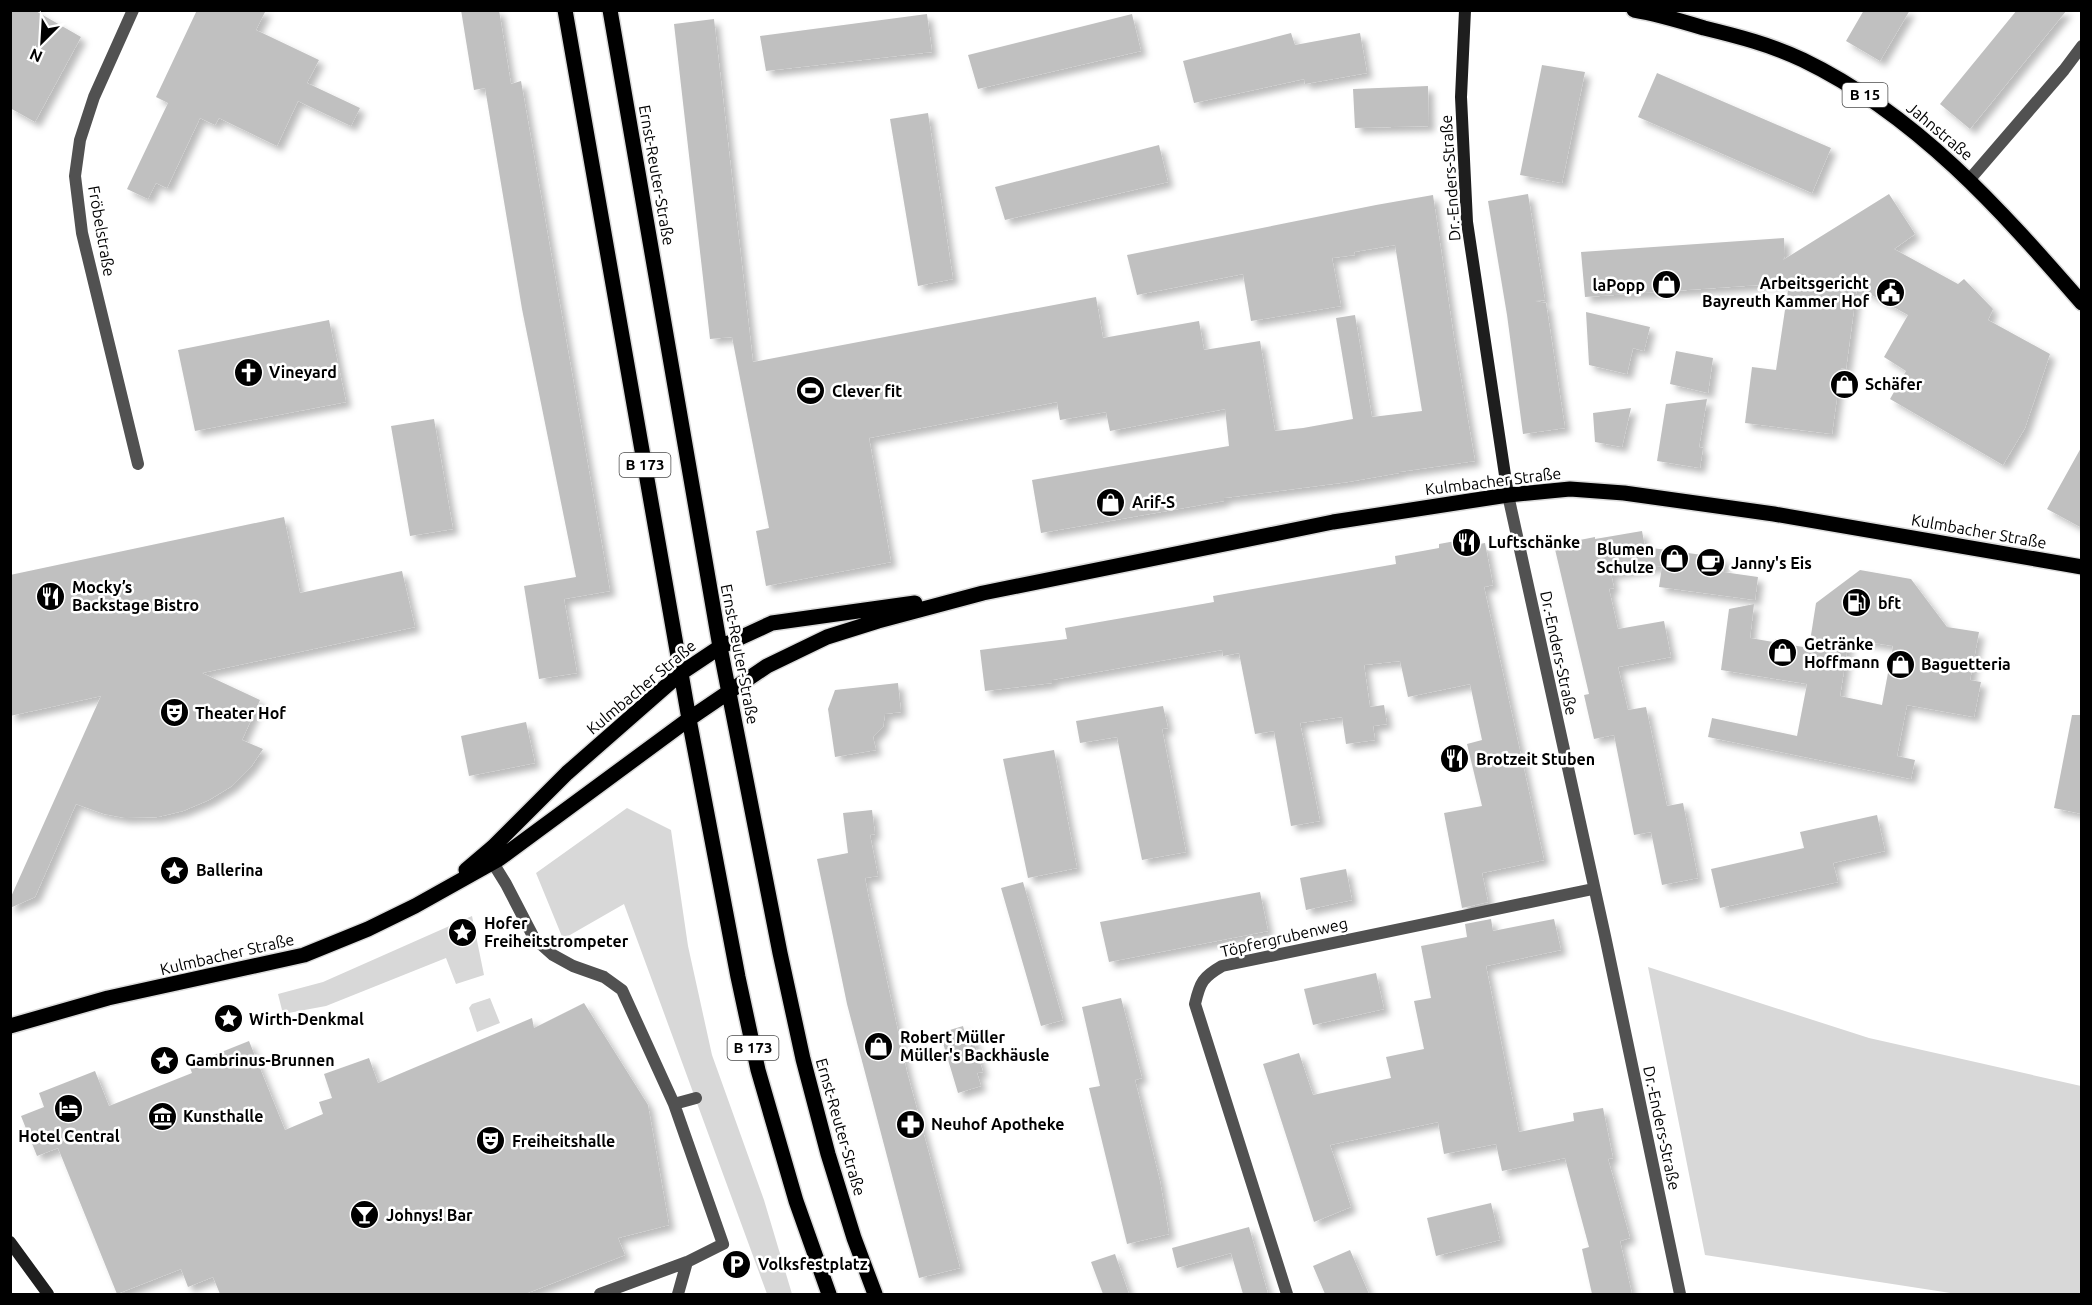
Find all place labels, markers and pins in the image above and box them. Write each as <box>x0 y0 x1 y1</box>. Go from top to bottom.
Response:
shop icon: laPopp <box>1650 269 1682 301</box>
place label: Arbeitsgericht Bayreuth Kammer Hof <box>1702 274 1869 310</box>
place label: laPopp <box>1593 276 1645 294</box>
public building icon: Arbeitsgericht Bayreuth Kammer Hof <box>1874 276 1906 308</box>
church icon: Vineyard <box>232 356 264 388</box>
place label: Vineyard <box>269 363 337 381</box>
shop icon: Schäfer <box>1828 368 1860 400</box>
sports icon: Clever fit <box>795 375 827 407</box>
place label: Schäfer <box>1865 375 1923 393</box>
place label: Clever fit <box>832 382 902 400</box>
shop icon: Arif-S <box>1095 486 1127 518</box>
place label: Arif-S <box>1132 493 1175 511</box>
restaurant icon: Luftschänke <box>1451 526 1483 558</box>
place label: Luftschänke <box>1488 533 1580 551</box>
place label: Blumen Schulze <box>1596 540 1654 576</box>
shop icon: Blumen Schulze <box>1659 542 1691 574</box>
cafe icon: Janny's Eis <box>1694 547 1726 579</box>
place label: Janny's Eis <box>1731 554 1812 572</box>
place label: Mocky’s Backstage Bistro <box>72 578 199 614</box>
restaurant icon: Mocky’s Backstage Bistro <box>35 580 67 612</box>
fuel station icon: bft <box>1841 587 1873 619</box>
place label: bft <box>1878 594 1901 612</box>
place label: Getränke Hoffmann <box>1804 635 1880 671</box>
shop icon: Getränke Hoffmann <box>1767 637 1799 669</box>
shop icon: Baguetteria <box>1884 648 1916 680</box>
place label: Baguetteria <box>1921 655 2011 673</box>
theatre icon: Theater Hof <box>158 697 190 729</box>
place label: Theater Hof <box>195 704 286 722</box>
restaurant icon: Brotzeit Stuben <box>1439 743 1471 775</box>
place label: Brotzeit Stuben <box>1476 750 1595 768</box>
place icon: Ballerina <box>159 854 191 886</box>
place label: Ballerina <box>196 861 263 879</box>
place label: Hofer Freiheitstrompeter <box>484 914 629 950</box>
place icon: Hofer Freiheitstrompeter <box>447 916 479 948</box>
place icon: Wirth-Denkmal <box>212 1003 244 1035</box>
place label: Wirth-Denkmal <box>249 1010 364 1028</box>
place label: Robert Müller Müller's Backhäusle <box>900 1028 1050 1064</box>
shop icon: Robert Müller Müller's Backhäusle <box>863 1030 895 1062</box>
place icon: Gambrinus-Brunnen <box>148 1044 180 1076</box>
place label: Gambrinus-Brunnen <box>185 1051 335 1069</box>
hotel icon: Hotel Central <box>53 1092 85 1124</box>
museum icon: Kunsthalle <box>146 1100 178 1132</box>
place label: Kunsthalle <box>183 1107 263 1125</box>
pharmacy icon: Neuhof Apotheke <box>894 1108 926 1140</box>
place label: Neuhof Apotheke <box>931 1115 1065 1133</box>
theatre icon: Freiheitshalle <box>475 1125 507 1157</box>
place label: Hotel Central <box>18 1127 120 1145</box>
place label: Freiheitshalle <box>512 1132 615 1150</box>
bar icon: Johnys! Bar <box>349 1199 381 1231</box>
place label: Johnys! Bar <box>386 1206 473 1224</box>
parking icon: Volksfestplatz <box>721 1248 753 1280</box>
place label: Volksfestplatz <box>758 1255 868 1273</box>

